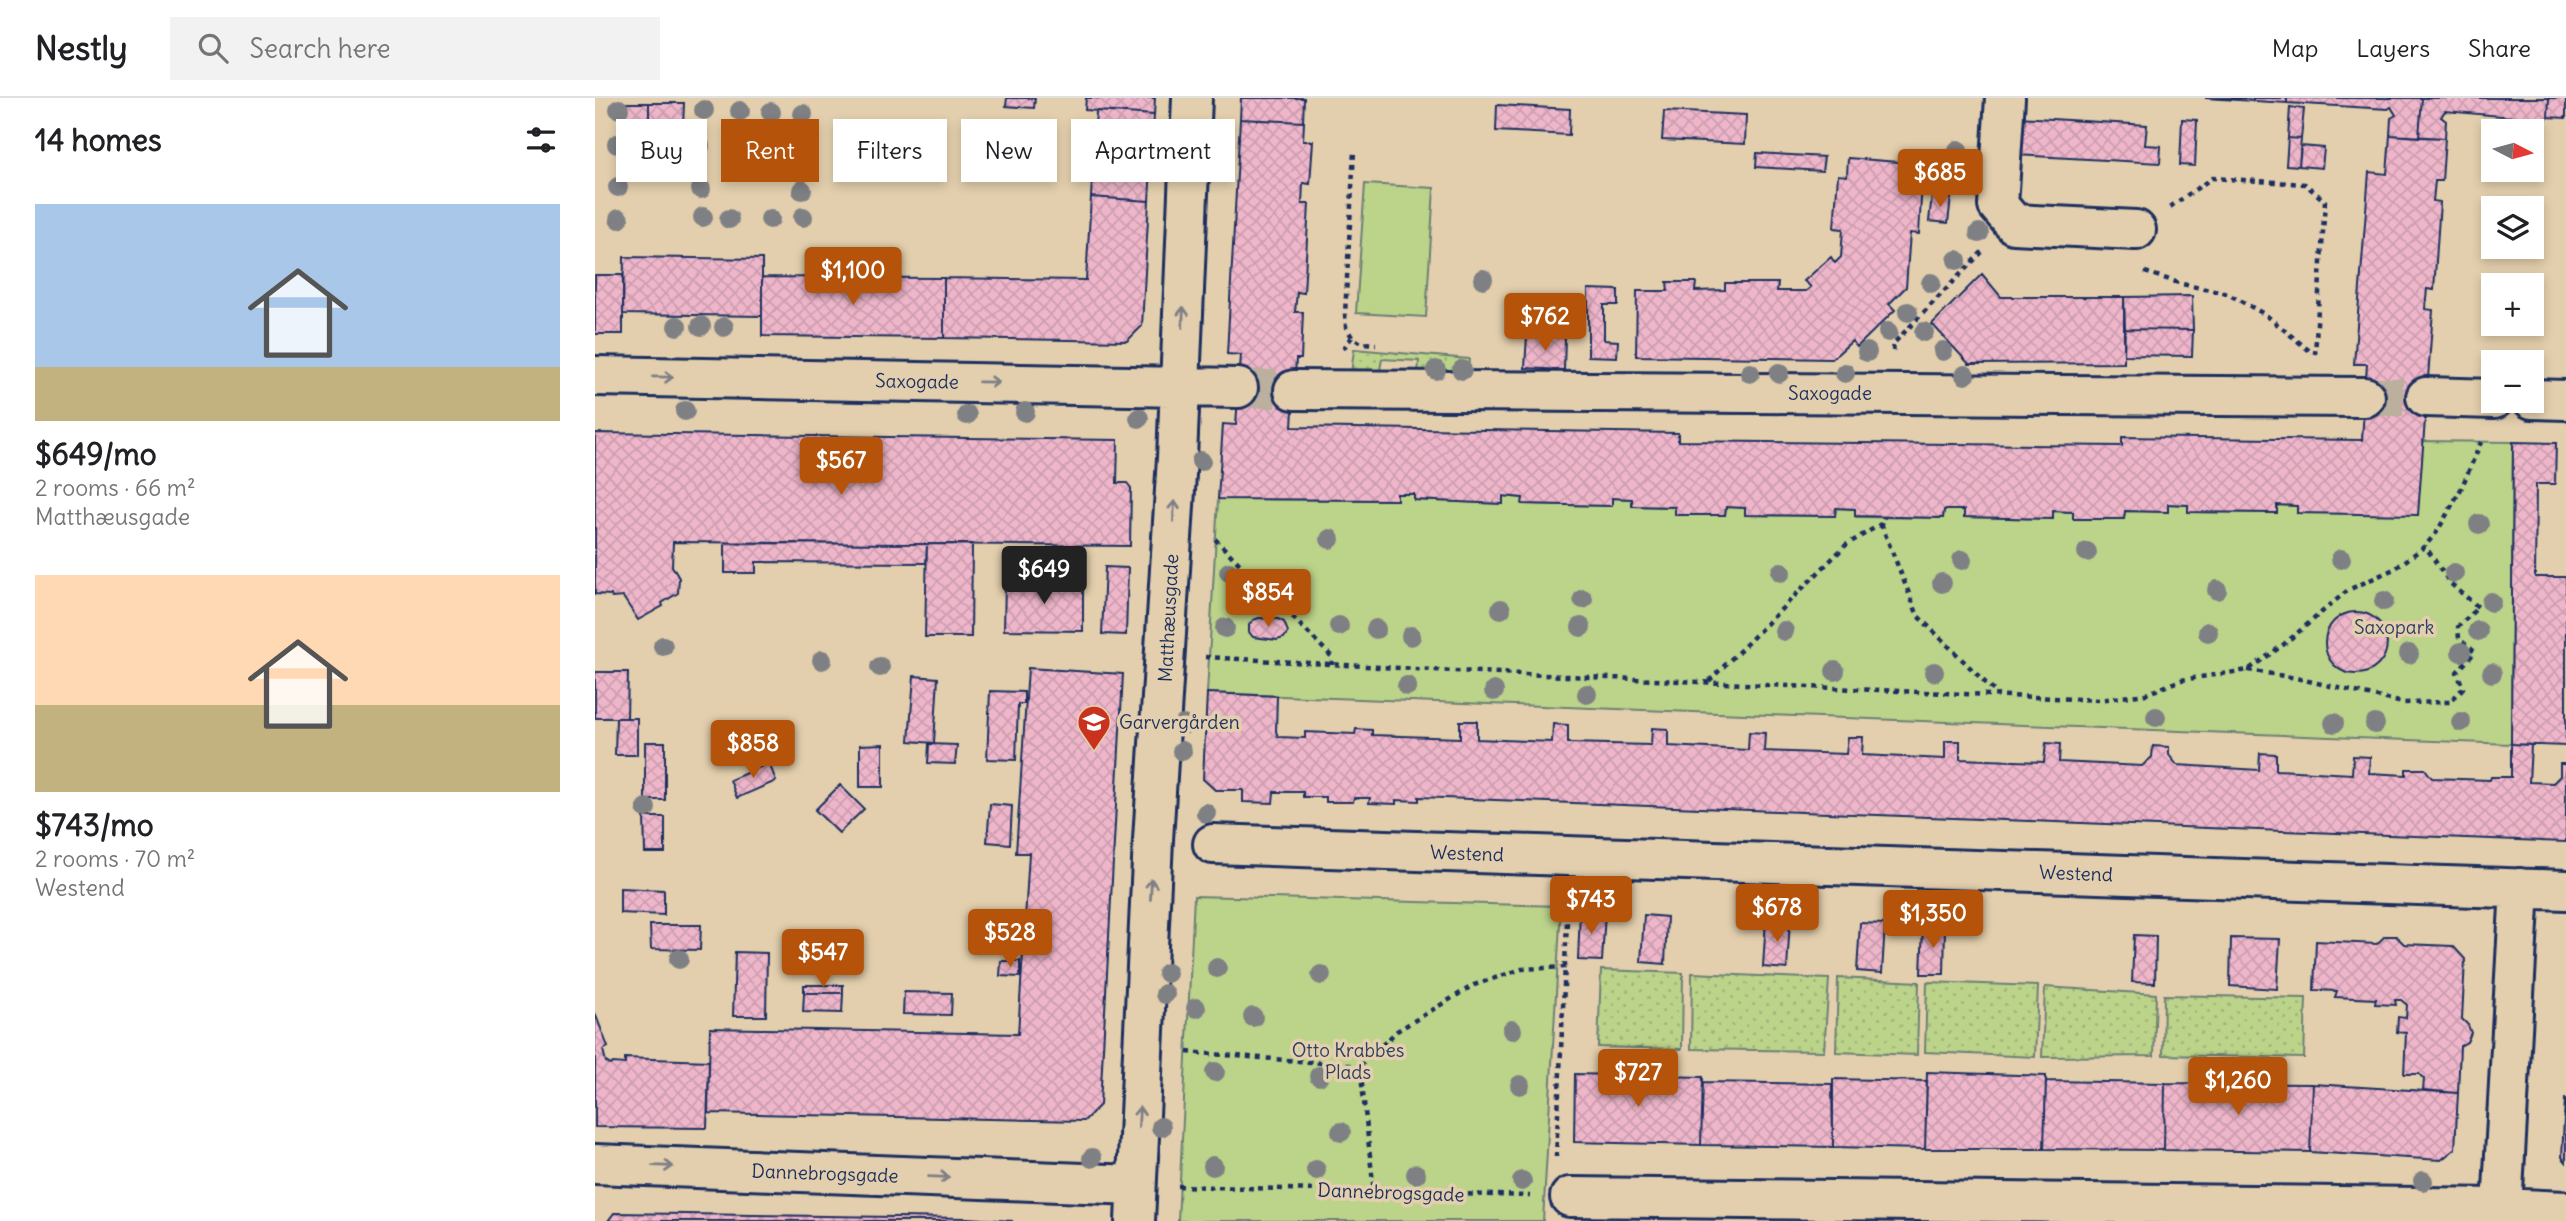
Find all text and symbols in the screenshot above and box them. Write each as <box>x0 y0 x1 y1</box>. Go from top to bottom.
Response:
search box <box>170 17 660 80</box>
text: Nestly <box>35 27 128 69</box>
icon: search <box>194 29 232 67</box>
text: Search here <box>250 32 391 65</box>
text: Map <box>2272 33 2318 63</box>
text: Layers <box>2356 33 2430 63</box>
text: Share <box>2468 33 2531 63</box>
chip: Buy <box>616 119 707 182</box>
chip: Rent <box>721 119 819 182</box>
chip: Filters <box>833 119 947 182</box>
chip: New <box>961 119 1057 182</box>
chip: Apartment <box>1071 119 1235 182</box>
north arrow <box>2481 119 2545 182</box>
map controls <box>2481 119 2544 413</box>
text: 14 homes <box>35 121 162 159</box>
icon: filters <box>522 121 560 159</box>
pin: $685 <box>1899 150 1981 209</box>
text: $685 <box>1914 157 1966 186</box>
button: layers <box>2481 196 2544 259</box>
pin: $1,100 <box>796 248 910 307</box>
icon: home <box>235 250 361 376</box>
text: $1,100 <box>821 255 885 284</box>
button: + <box>2481 273 2544 336</box>
pin: $762 <box>1504 294 1586 353</box>
text: $762 <box>1520 301 1570 330</box>
one-way arrow <box>1176 306 1189 329</box>
button: − <box>2481 350 2544 413</box>
street label: Saxogade <box>875 368 959 394</box>
one-way arrow <box>651 370 674 384</box>
one-way arrow <box>977 375 1000 389</box>
street label: Saxogade <box>1788 381 1872 405</box>
text: $649/mo <box>35 435 157 473</box>
pin: $567 <box>800 438 882 497</box>
text: $567 <box>816 445 866 474</box>
text: 2 rooms · 66 m² <box>35 473 196 502</box>
one-way arrow <box>1167 500 1180 523</box>
text: Matthæusgade <box>35 502 190 531</box>
pin: $649 <box>1003 546 1085 606</box>
street label: Matthæusgade <box>1153 553 1183 683</box>
text: $649 <box>1018 554 1070 583</box>
pin: $854 <box>1227 570 1309 629</box>
text: $854 <box>1242 577 1294 606</box>
park label: Saxopark <box>2354 615 2434 639</box>
icon: home <box>235 621 361 747</box>
school or university icon: Garvergården <box>1075 703 1113 752</box>
place label: Garvergården <box>1119 710 1240 734</box>
pin: $858 <box>712 720 794 780</box>
text: $858 <box>727 728 779 757</box>
text: $743/mo <box>35 806 154 844</box>
street label: Westend <box>1430 840 1504 866</box>
text: 2 rooms · 70 m² <box>35 844 195 873</box>
street label: Westend <box>2039 860 2113 886</box>
text: Westend <box>35 873 125 902</box>
pin: $743 <box>1550 876 1632 936</box>
one-way arrow <box>1144 878 1157 901</box>
text: $743 <box>1566 884 1616 913</box>
pin: $678 <box>1736 884 1818 944</box>
pin: $1,350 <box>1876 890 1990 950</box>
text: $678 <box>1752 892 1802 921</box>
text: $1,350 <box>1899 898 1967 927</box>
pin: $528 <box>969 910 1051 969</box>
text: $528 <box>984 917 1036 946</box>
pin: $547 <box>782 930 864 989</box>
text: $547 <box>798 937 848 966</box>
park label: Otto Krabbes Plads <box>1292 1038 1404 1084</box>
pin: $727 <box>1597 1049 1679 1109</box>
text: $727 <box>1614 1057 1662 1086</box>
pin: $1,260 <box>2181 1058 2295 1117</box>
text: $1,260 <box>2204 1065 2272 1094</box>
one-way arrow <box>1133 1105 1146 1128</box>
street label: Dannebrogsgade <box>751 1158 899 1188</box>
one-way arrow <box>651 1160 674 1173</box>
one-way arrow <box>928 1171 951 1184</box>
street label: Dannebrogsgade <box>1317 1177 1465 1207</box>

